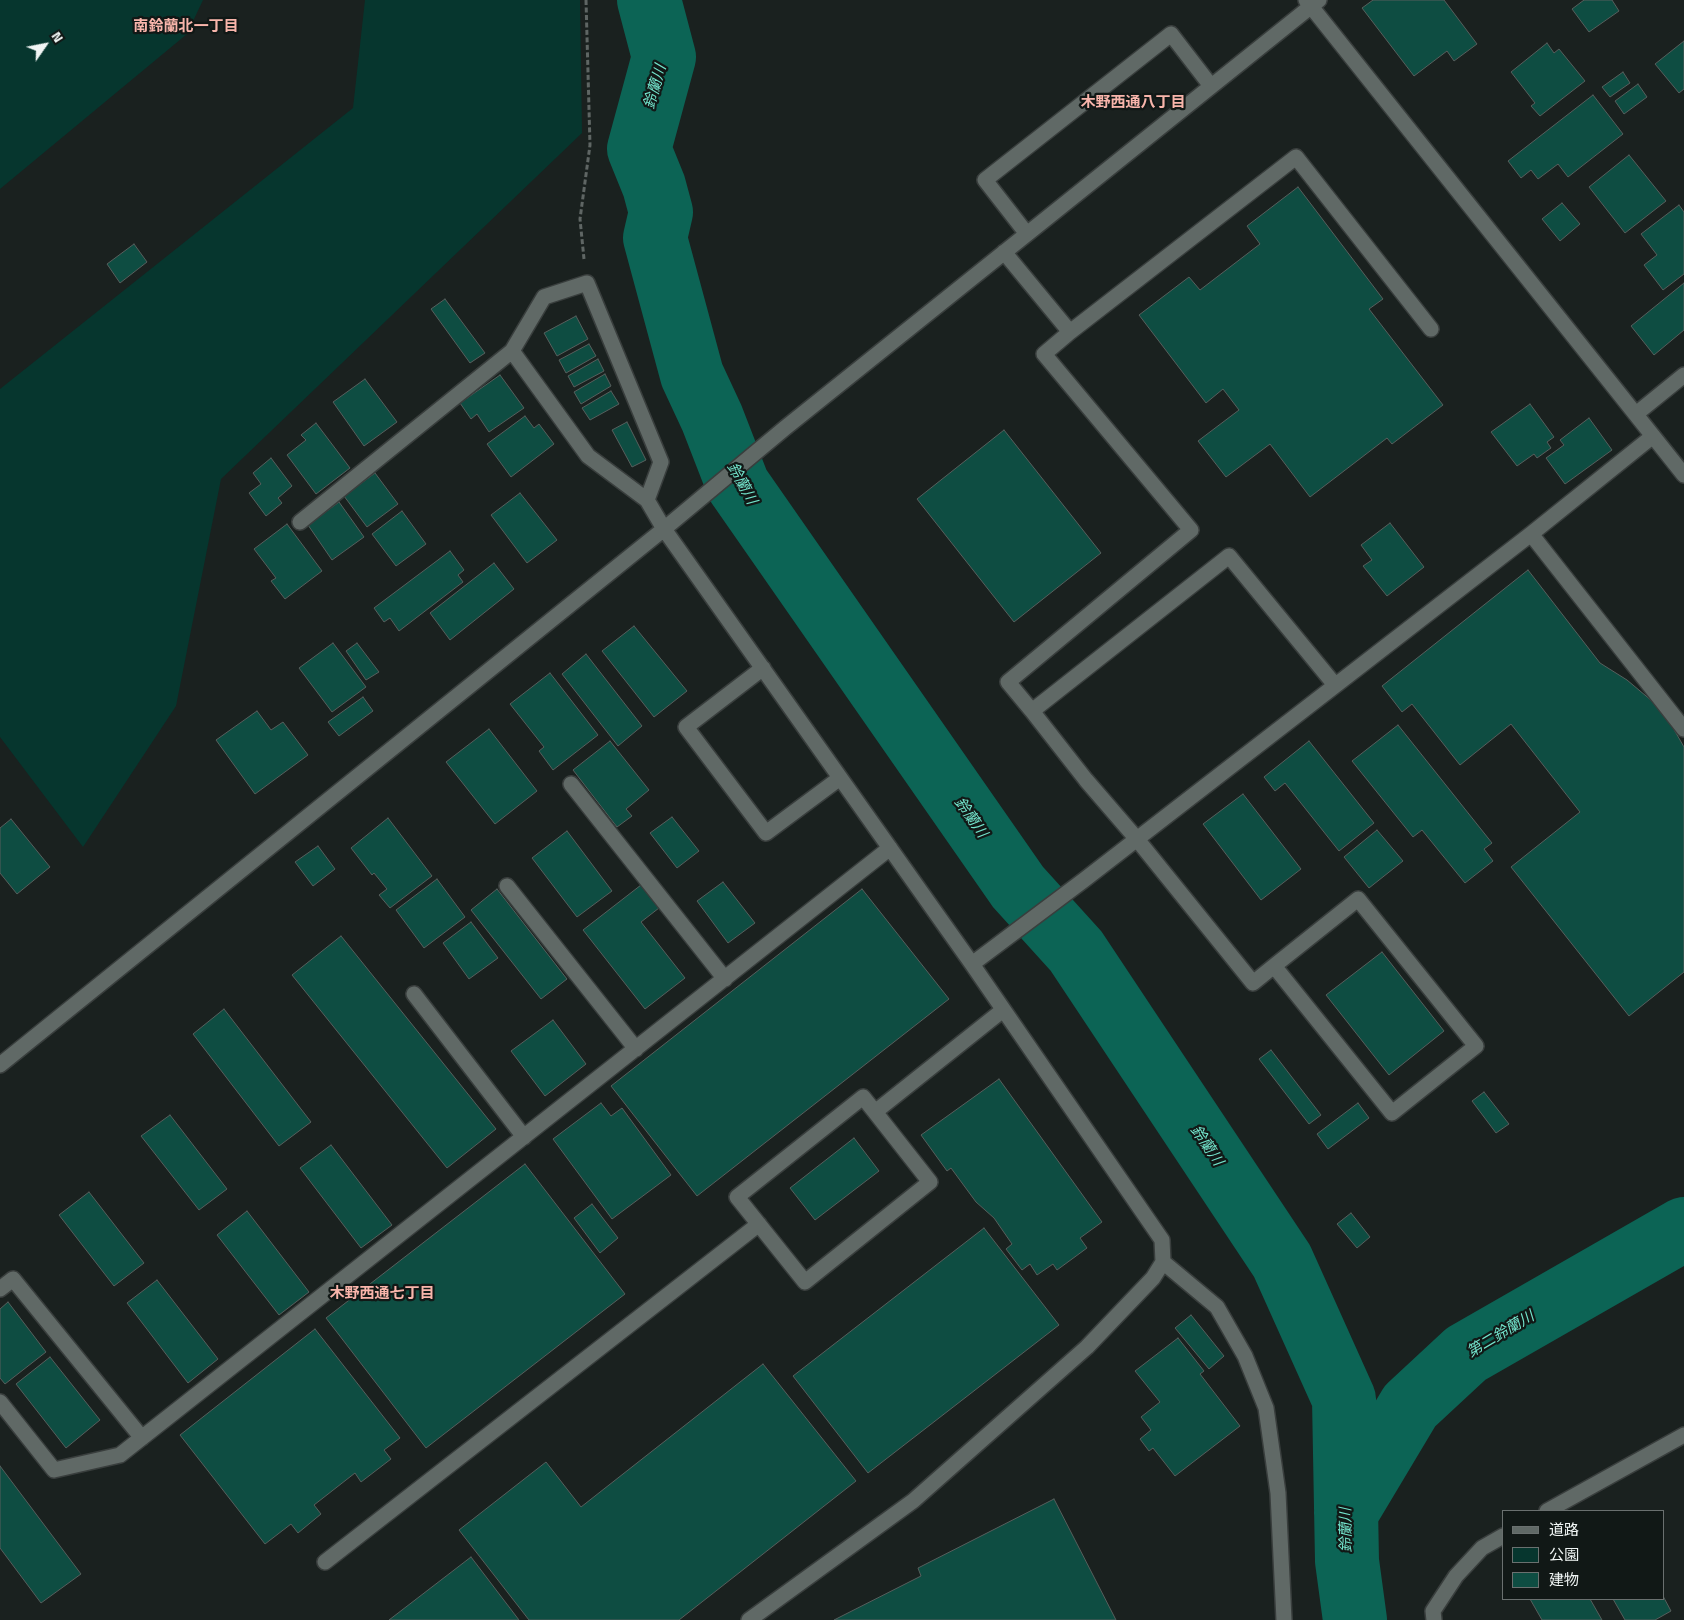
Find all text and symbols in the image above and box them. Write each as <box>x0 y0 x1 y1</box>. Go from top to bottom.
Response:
district label: 南鈴蘭北一丁目 <box>134 18 238 36</box>
north arrow <box>20 20 70 70</box>
text: N <box>47 27 69 46</box>
water label: 鈴蘭川 <box>641 63 671 111</box>
district label: 木野西通八丁目 <box>1081 94 1185 112</box>
water label: 鈴蘭川 <box>722 460 760 508</box>
water label: 鈴蘭川 <box>950 794 990 842</box>
water label: 鈴蘭川 <box>1186 1122 1226 1170</box>
district label: 木野西通七丁目 <box>330 1285 434 1303</box>
water label: 第二鈴蘭川 <box>1464 1308 1538 1362</box>
water label: 鈴蘭川 <box>1338 1507 1356 1553</box>
legend <box>1502 1510 1664 1600</box>
text: 道路 <box>1549 1518 1579 1541</box>
text: 公園 <box>1549 1543 1579 1566</box>
text: 建物 <box>1549 1568 1579 1591</box>

